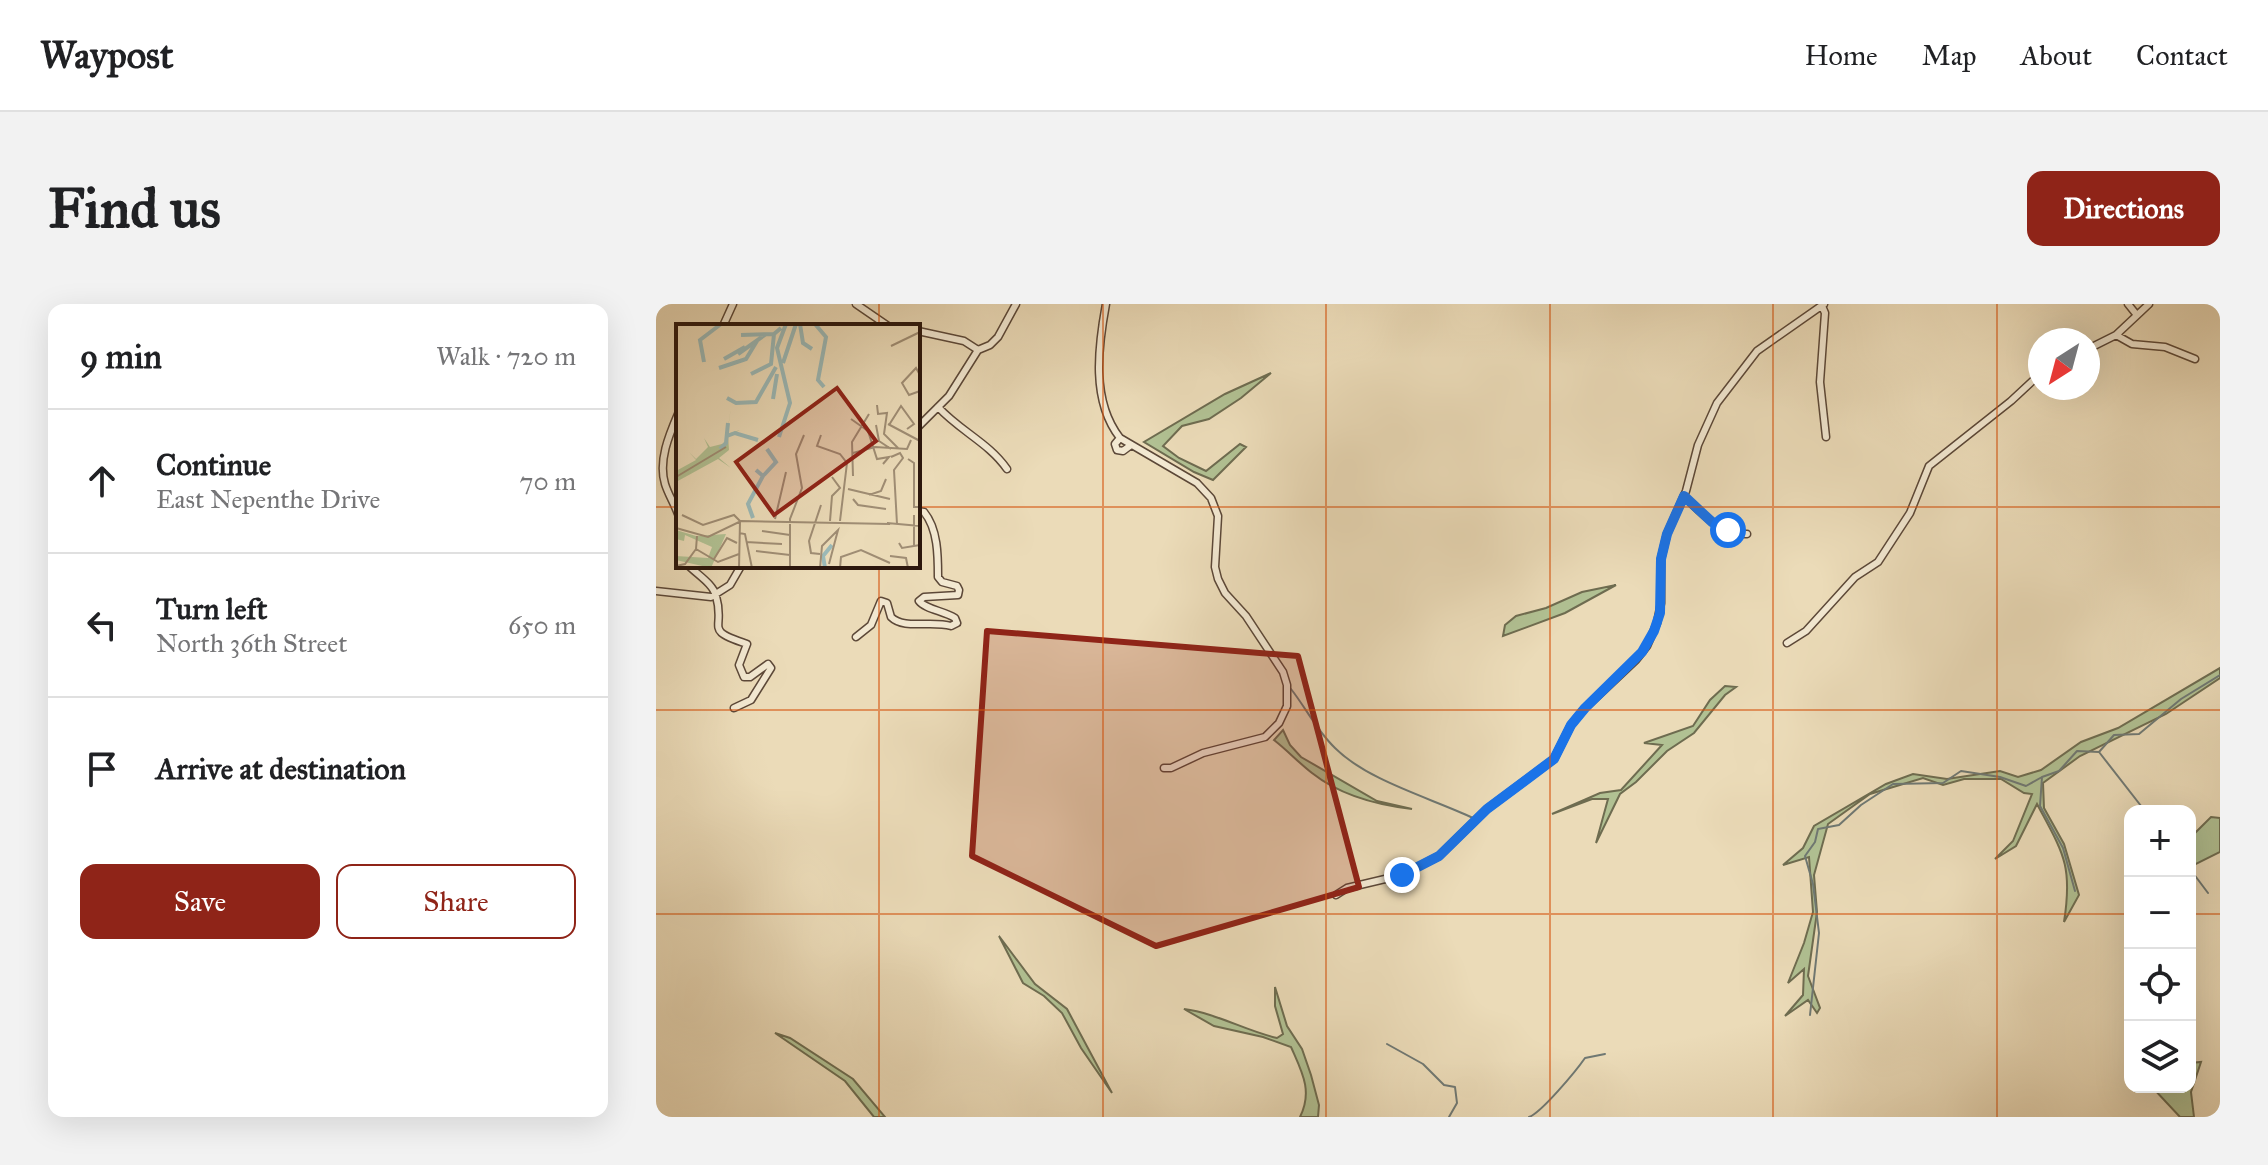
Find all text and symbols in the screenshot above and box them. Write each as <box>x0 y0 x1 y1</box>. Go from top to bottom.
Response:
text: Waypost <box>40 32 173 78</box>
text: Home <box>1805 38 1878 73</box>
text: Map <box>1922 38 1976 73</box>
text: About <box>2020 38 2092 73</box>
text: Contact <box>2136 38 2228 73</box>
button: Directions <box>2027 171 2220 246</box>
text: Find us <box>48 174 221 242</box>
inset map <box>676 324 920 568</box>
north arrow <box>2028 328 2100 400</box>
text: 9 min <box>80 336 162 377</box>
text: Walk · 720 m <box>436 340 576 372</box>
text: Continue <box>156 447 271 483</box>
icon: ahead <box>80 459 124 503</box>
text: 70 m <box>520 465 576 497</box>
text: East Nepenthe Drive <box>156 483 380 515</box>
route start <box>1710 512 1746 548</box>
text: Turn left <box>156 591 267 627</box>
icon: left <box>80 603 124 647</box>
text: 650 m <box>508 609 576 641</box>
text: North 36th Street <box>156 627 347 659</box>
icon: arrive <box>80 747 124 791</box>
text: Arrive at destination <box>156 751 406 787</box>
map controls <box>2124 805 2196 1093</box>
button: + <box>2124 805 2196 877</box>
route end <box>1384 857 1420 893</box>
button: Save <box>80 864 320 939</box>
button: Share <box>336 864 576 939</box>
button: − <box>2124 877 2196 949</box>
button: locate <box>2124 949 2196 1021</box>
button: layers <box>2124 1021 2196 1093</box>

